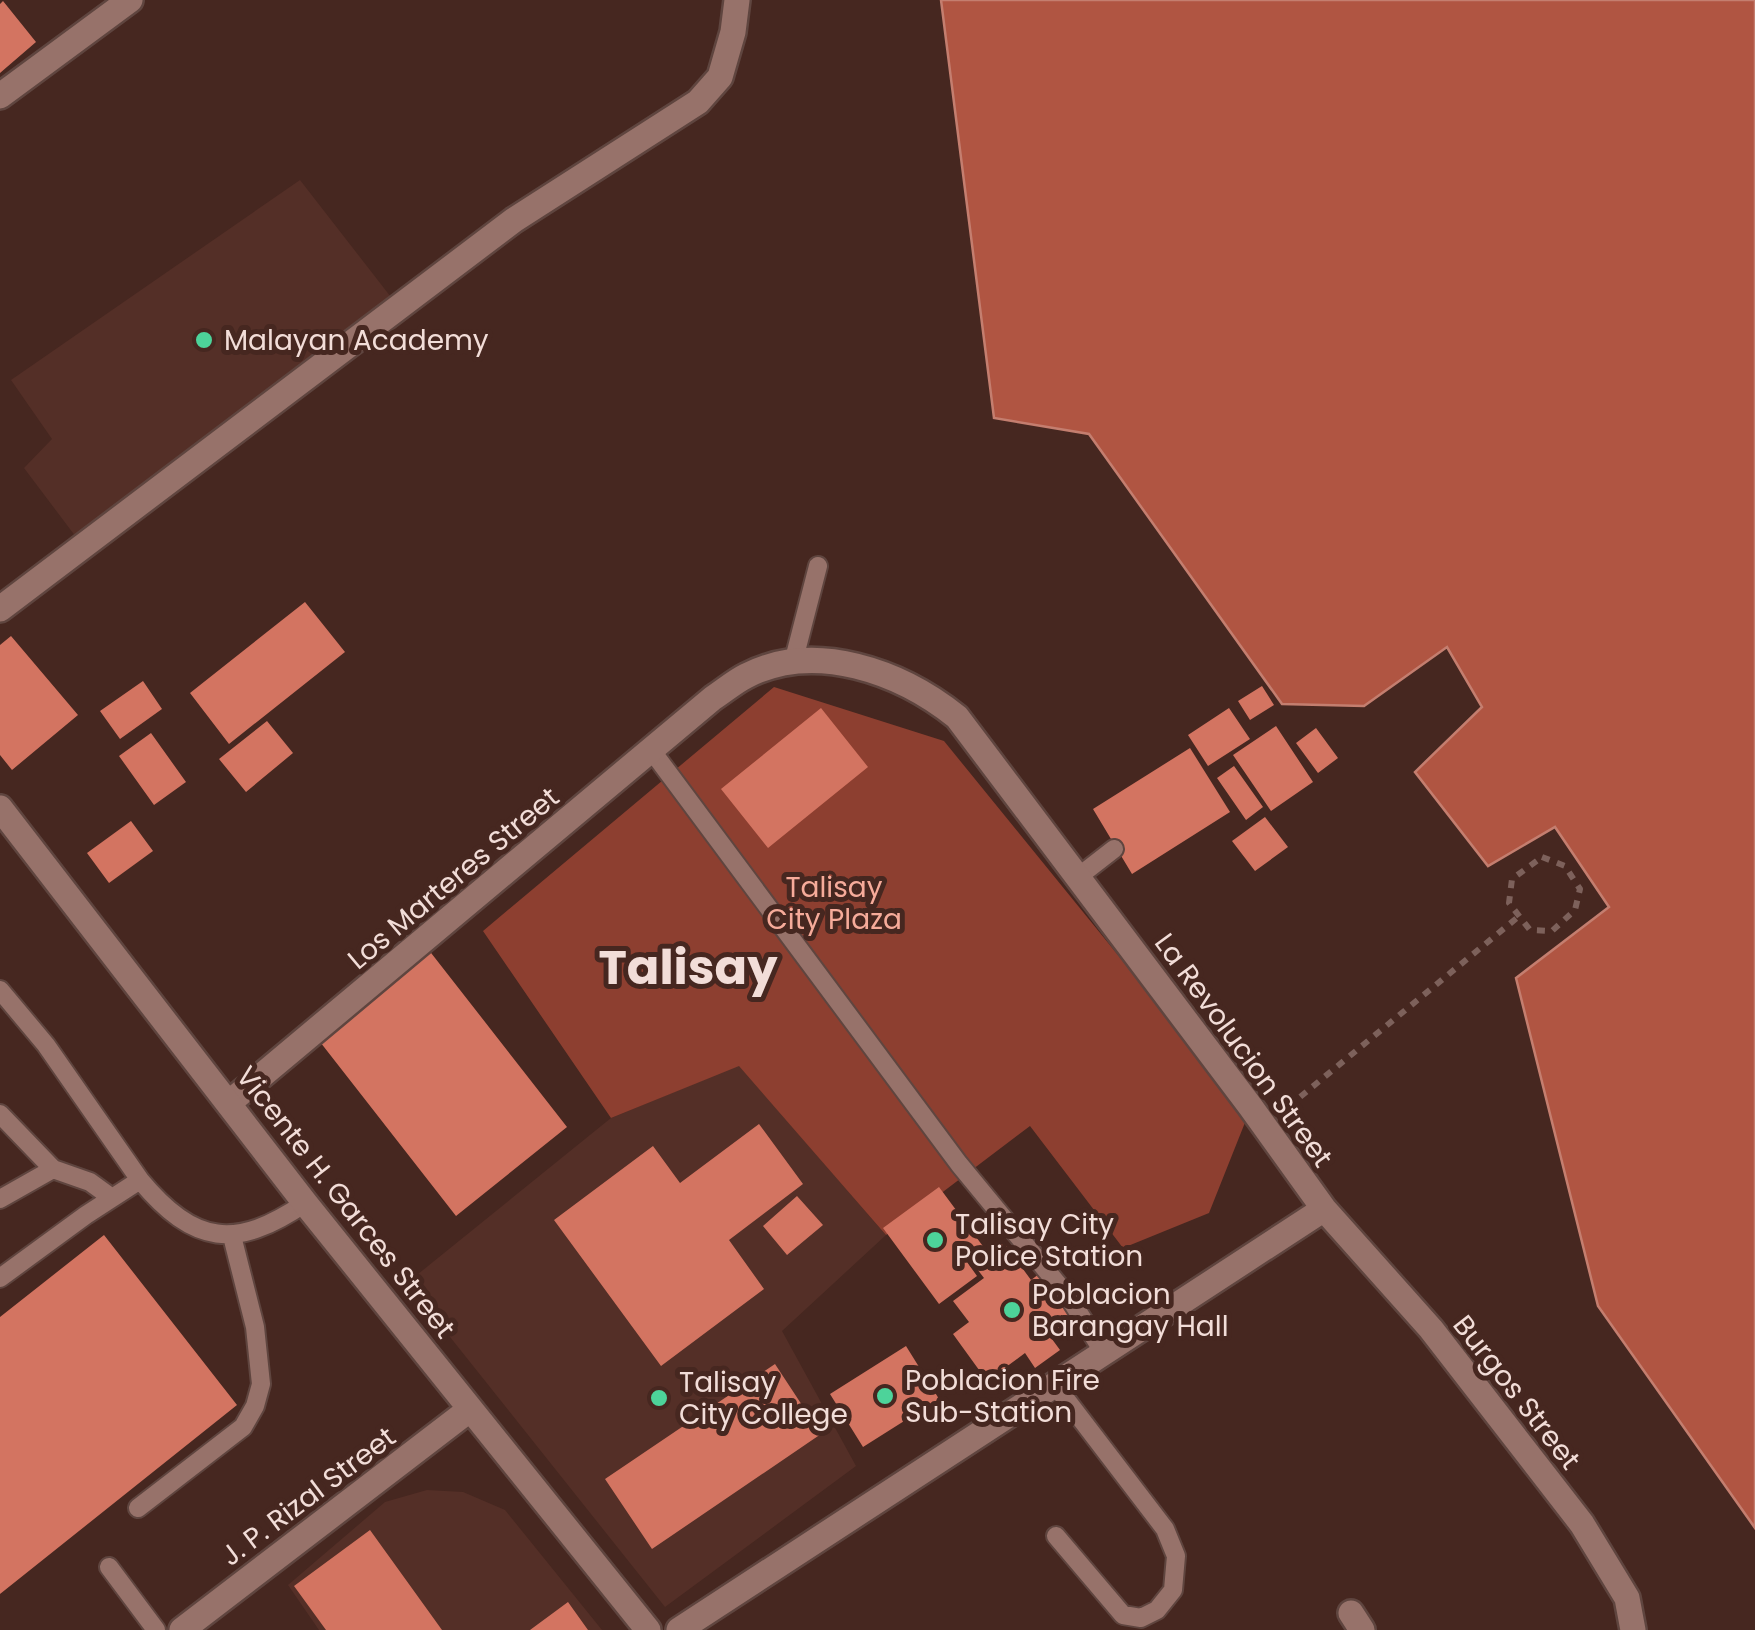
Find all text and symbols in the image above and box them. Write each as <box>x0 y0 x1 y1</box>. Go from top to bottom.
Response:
place label: Malayan Academy <box>224 321 489 360</box>
marker: Malayan Academy <box>193 329 215 351</box>
street label: Los Marteres Street <box>339 778 567 979</box>
park label: Talisay City Plaza <box>766 868 902 939</box>
street label: La Revolucion Street <box>1145 925 1342 1175</box>
district label: Talisay <box>599 934 778 1001</box>
street label: Vicente H. Garces Street <box>227 1058 464 1346</box>
place label: Talisay City Police Station <box>955 1205 1143 1276</box>
marker: Talisay City Police Station <box>924 1229 946 1251</box>
place label: Poblacion Barangay Hall <box>1032 1275 1229 1346</box>
marker: Poblacion Barangay Hall <box>1001 1299 1023 1321</box>
street label: Burgos Street <box>1444 1307 1589 1478</box>
place label: Poblacion Fire Sub-Station <box>905 1361 1100 1432</box>
place label: Talisay City College <box>679 1363 848 1434</box>
marker: Poblacion Fire Sub-Station <box>874 1385 896 1407</box>
marker: Talisay City College <box>648 1387 670 1409</box>
street label: J. P. Rizal Street <box>213 1418 404 1575</box>

